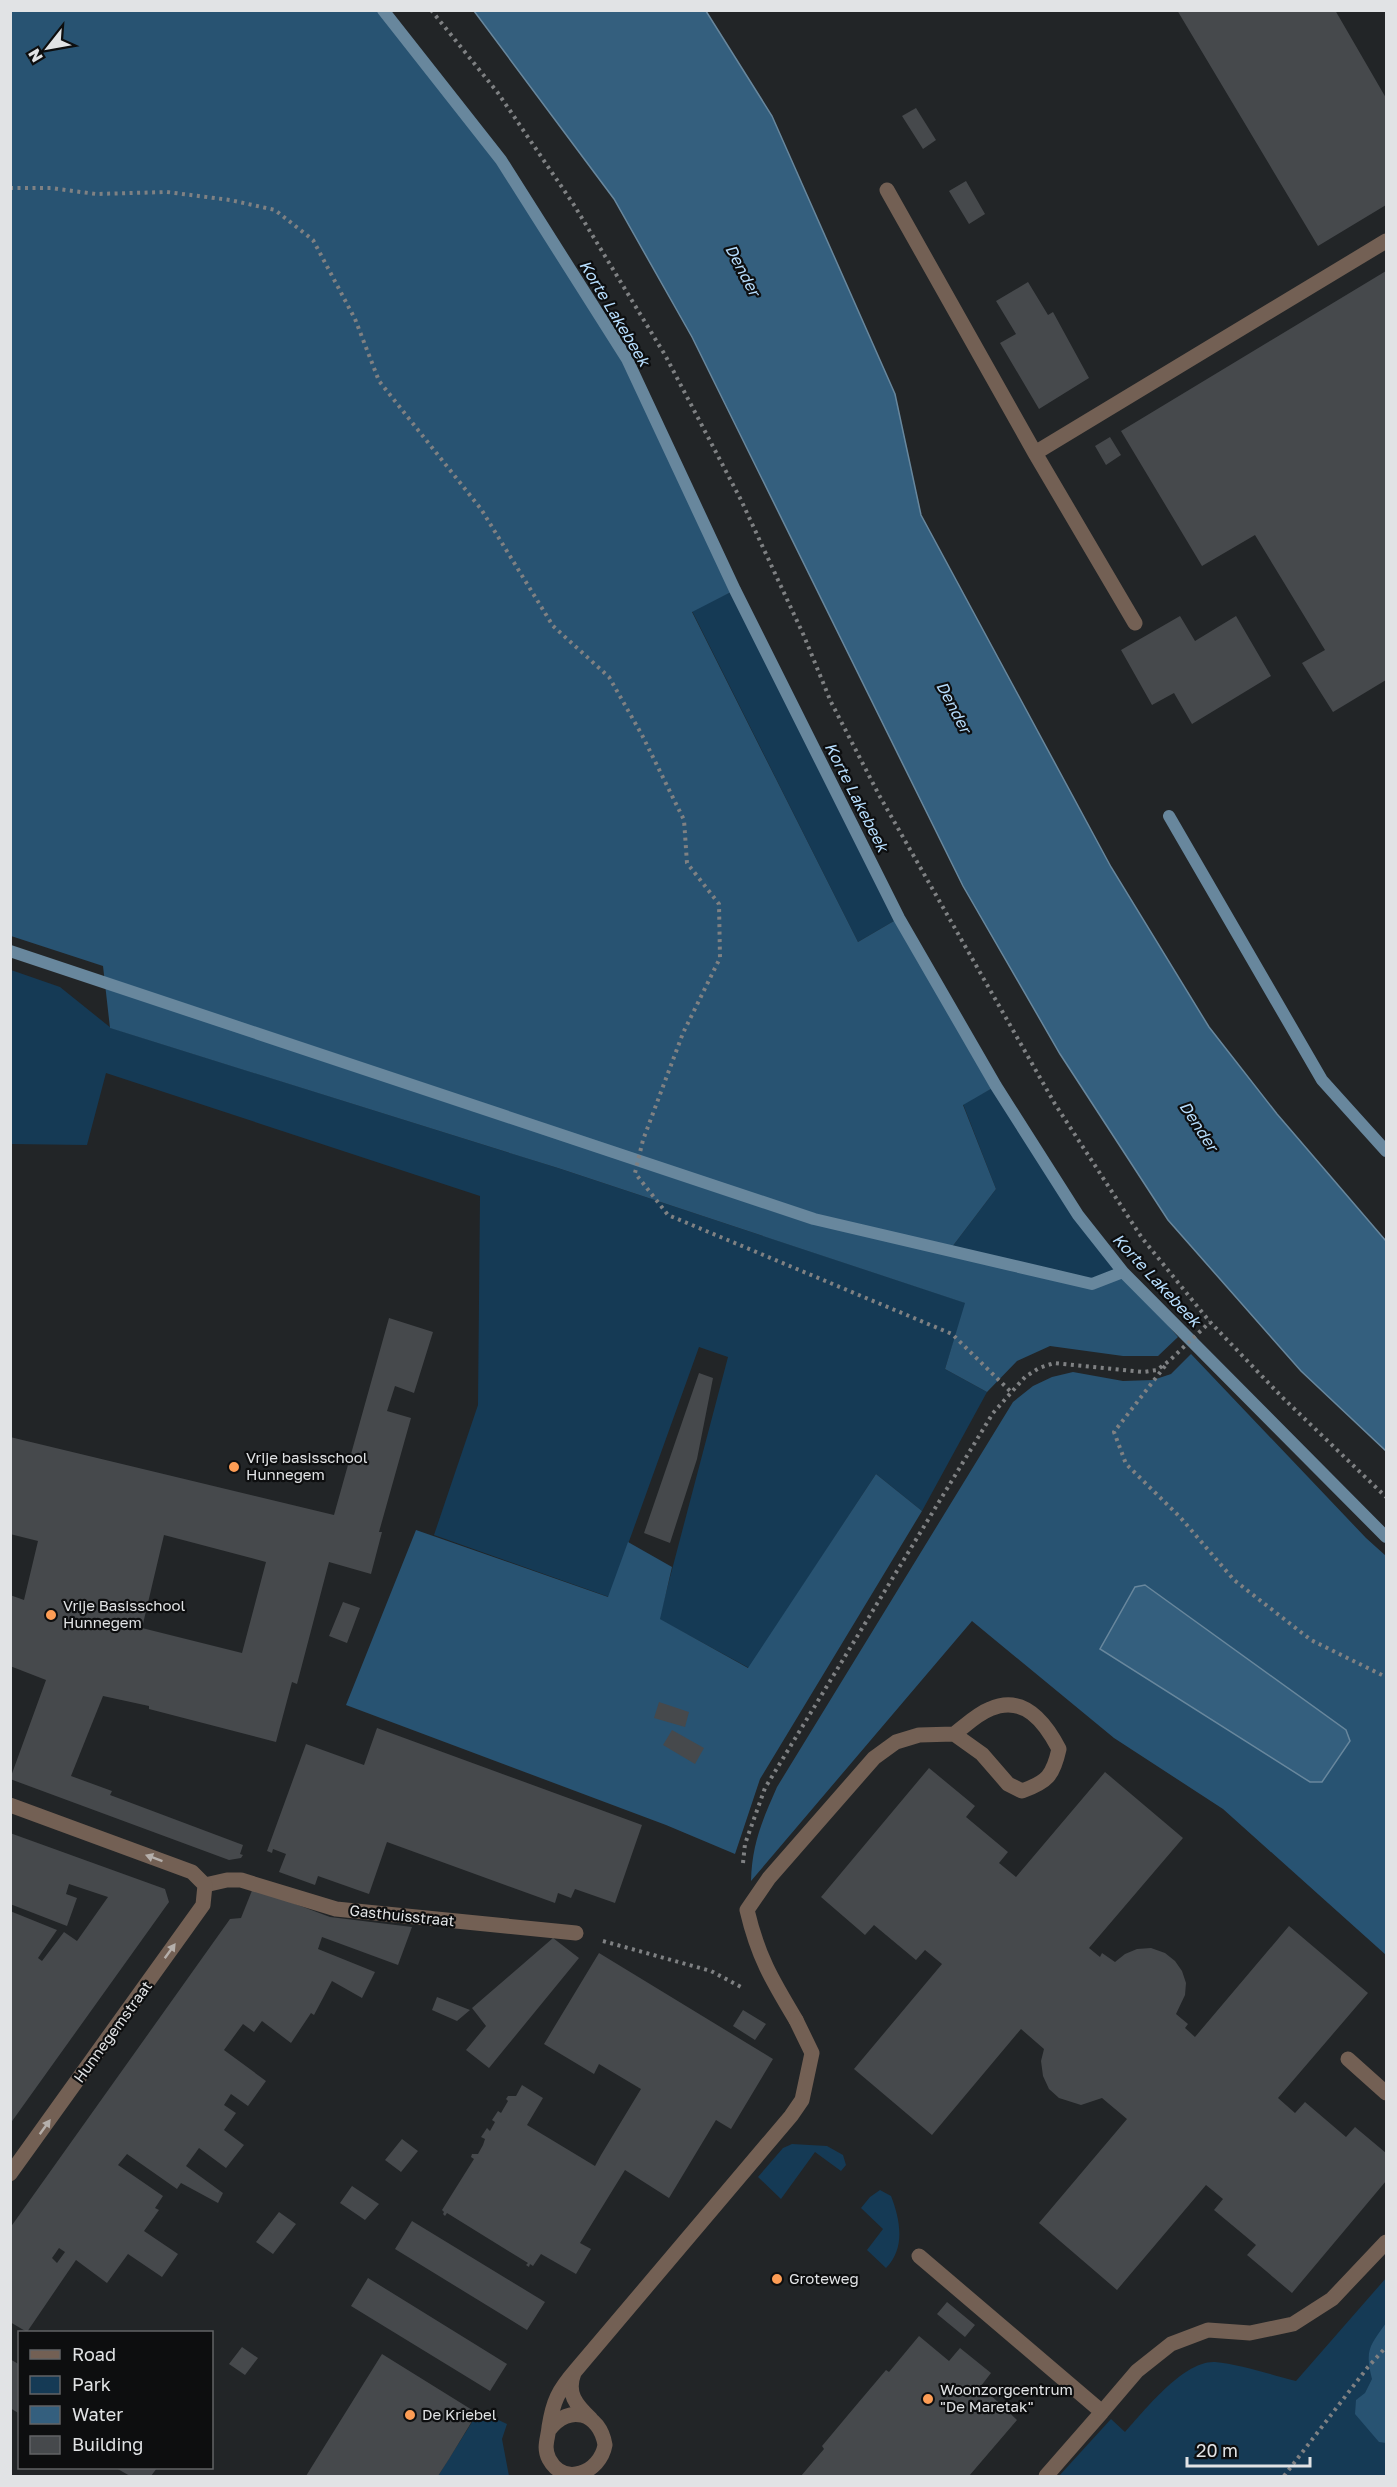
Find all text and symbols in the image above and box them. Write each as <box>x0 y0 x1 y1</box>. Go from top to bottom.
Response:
north arrow <box>18 18 78 78</box>
text: N <box>23 45 47 66</box>
water label: Dender <box>721 241 766 302</box>
water label: Korte Lakebeek <box>575 256 656 371</box>
water label: Dender <box>932 678 977 739</box>
water label: Korte Lakebeek <box>821 739 894 857</box>
water label: Dender <box>1175 1097 1224 1157</box>
water label: Korte Lakebeek <box>1109 1229 1207 1332</box>
place label: Vrije basisschool Hunnegem <box>246 1448 368 1483</box>
marker: Vrije basisschool Hunnegem <box>227 1460 241 1474</box>
place label: Vrije Basisschool Hunnegem <box>63 1596 186 1631</box>
marker: Vrije Basisschool Hunnegem <box>44 1608 58 1622</box>
one-way arrow <box>145 1853 163 1863</box>
street label: Gasthuisstraat <box>349 1901 456 1929</box>
one-way arrow <box>164 1944 176 1960</box>
street label: Hunnegemstraat <box>69 1977 155 2086</box>
one-way arrow <box>38 2119 50 2134</box>
place label: Groteweg <box>789 2269 859 2287</box>
marker: Groteweg <box>770 2272 784 2286</box>
legend <box>18 2331 213 2469</box>
text: Road <box>72 2343 116 2365</box>
text: Park <box>72 2373 111 2395</box>
place label: Woonzorgcentrum "De Maretak" <box>940 2380 1073 2415</box>
marker: Woonzorgcentrum "De Maretak" <box>921 2392 935 2406</box>
text: Water <box>72 2403 123 2425</box>
place label: De Kriebel <box>422 2405 497 2423</box>
marker: De Kriebel <box>403 2408 417 2422</box>
scale bar <box>1187 2430 1310 2468</box>
text: Building <box>72 2433 143 2455</box>
text: 20 m <box>1196 2439 1238 2461</box>

